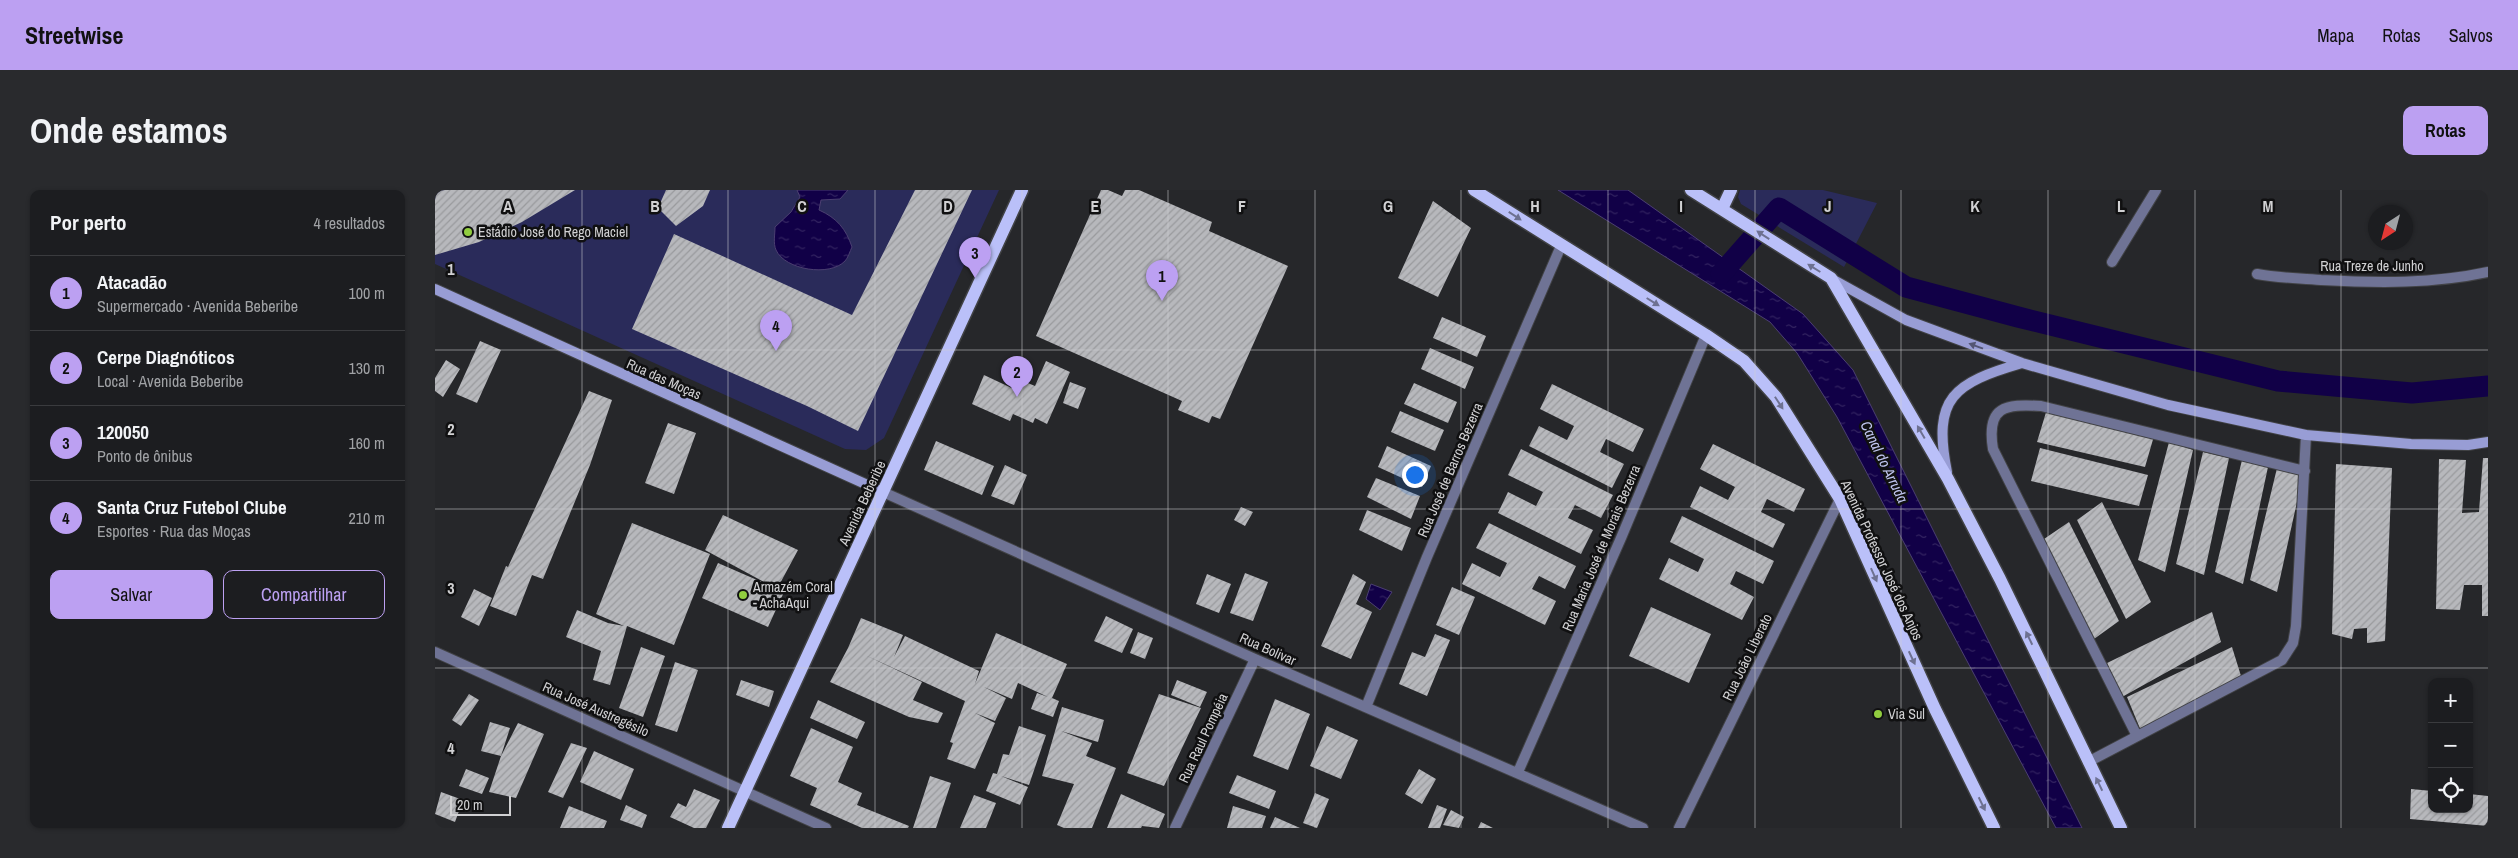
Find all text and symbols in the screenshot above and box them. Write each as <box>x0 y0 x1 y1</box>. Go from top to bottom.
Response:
text: Streetwise <box>25 19 123 51</box>
text: Mapa <box>2317 23 2354 48</box>
text: Rotas <box>2382 23 2421 48</box>
text: Salvos <box>2449 23 2493 48</box>
button: Rotas <box>2403 106 2488 155</box>
text: Onde estamos <box>30 107 228 154</box>
text: A <box>503 195 513 217</box>
text: B <box>650 195 660 217</box>
text: C <box>797 195 807 217</box>
text: D <box>943 195 953 217</box>
text: E <box>1091 195 1100 217</box>
text: F <box>1238 195 1246 217</box>
text: G <box>1383 195 1393 217</box>
text: H <box>1530 195 1540 217</box>
text: I <box>1679 195 1683 217</box>
text: J <box>1824 195 1832 217</box>
text: K <box>1970 195 1980 217</box>
text: L <box>2117 195 2125 217</box>
text: M <box>2263 195 2274 217</box>
north arrow <box>2368 205 2413 250</box>
text: Por perto <box>50 208 127 237</box>
text: 4 resultados <box>314 212 385 234</box>
one-way arrow <box>1509 212 1522 221</box>
place label: Estádio José do Rego Maciel <box>478 223 628 241</box>
marker: Estádio José do Rego Maciel <box>462 226 474 238</box>
one-way arrow <box>1757 230 1770 240</box>
pin: 3 <box>959 237 991 278</box>
street label: Rua Treze de Junho <box>2320 257 2424 275</box>
text: 1 <box>447 258 455 280</box>
pin: 1 <box>1146 260 1178 301</box>
one-way arrow <box>1807 263 1820 272</box>
text: Atacadão <box>97 269 167 295</box>
text: 1 <box>62 282 70 304</box>
text: 100 m <box>349 282 385 304</box>
text: Supermercado · Avenida Beberibe <box>97 295 298 317</box>
one-way arrow <box>1647 298 1660 307</box>
pin: 4 <box>760 310 792 351</box>
one-way arrow <box>1968 342 1983 350</box>
text: Cerpe Diagnóticos <box>97 344 235 370</box>
street label: Rua das Moças <box>624 355 704 404</box>
pin: 2 <box>1001 356 1033 397</box>
text: 2 <box>62 357 70 379</box>
text: 130 m <box>349 357 385 379</box>
text: Local · Avenida Beberibe <box>97 370 243 392</box>
one-way arrow <box>1774 396 1784 409</box>
street label: Rua José de Barros Bezerra <box>1413 399 1487 540</box>
water label: Canal do Arruda <box>1856 417 1913 506</box>
text: 2 <box>447 418 455 440</box>
text: 120050 <box>97 419 149 445</box>
one-way arrow <box>1916 426 1925 439</box>
text: 3 <box>62 432 70 454</box>
text: 160 m <box>349 432 385 454</box>
text: Ponto de ônibus <box>97 445 193 467</box>
street label: Avenida Beberibe <box>834 458 890 549</box>
your location <box>1402 462 1428 488</box>
street label: Rua Maria José de Morais Bezerra <box>1558 462 1644 634</box>
street label: Avenida Professor José dos Anjos <box>1837 476 1927 643</box>
text: Santa Cruz Futebol Clube <box>97 494 287 520</box>
text: 4 <box>62 507 70 529</box>
text: 210 m <box>349 507 385 529</box>
text: Esportes · Rua das Moças <box>97 520 251 542</box>
one-way arrow <box>1870 568 1878 582</box>
button: Salvar <box>50 570 213 619</box>
button: Compartilhar <box>223 570 385 619</box>
text: 3 <box>447 577 455 599</box>
place label: Armazém Coral - AchaAqui <box>752 578 833 612</box>
marker: Armazém Coral - AchaAqui <box>737 589 749 601</box>
street label: Rua João Liberato <box>1718 611 1776 703</box>
street label: Rua Bolivar <box>1237 629 1299 669</box>
one-way arrow <box>2024 631 2032 645</box>
one-way arrow <box>1908 651 1916 665</box>
street label: Rua José Austregésilo <box>540 677 652 741</box>
map controls <box>2428 678 2473 813</box>
button: + <box>2428 678 2473 723</box>
street label: Rua Raul Pompéia <box>1174 690 1232 786</box>
place label: Via Sul <box>1888 705 1925 723</box>
marker: Via Sul <box>1872 708 1884 720</box>
button: − <box>2428 723 2473 768</box>
text: 4 <box>447 737 455 759</box>
button: locate <box>2428 768 2473 813</box>
one-way arrow <box>2095 777 2103 791</box>
scale bar <box>450 793 511 816</box>
text: 20 m <box>457 796 483 814</box>
one-way arrow <box>1978 797 1986 811</box>

